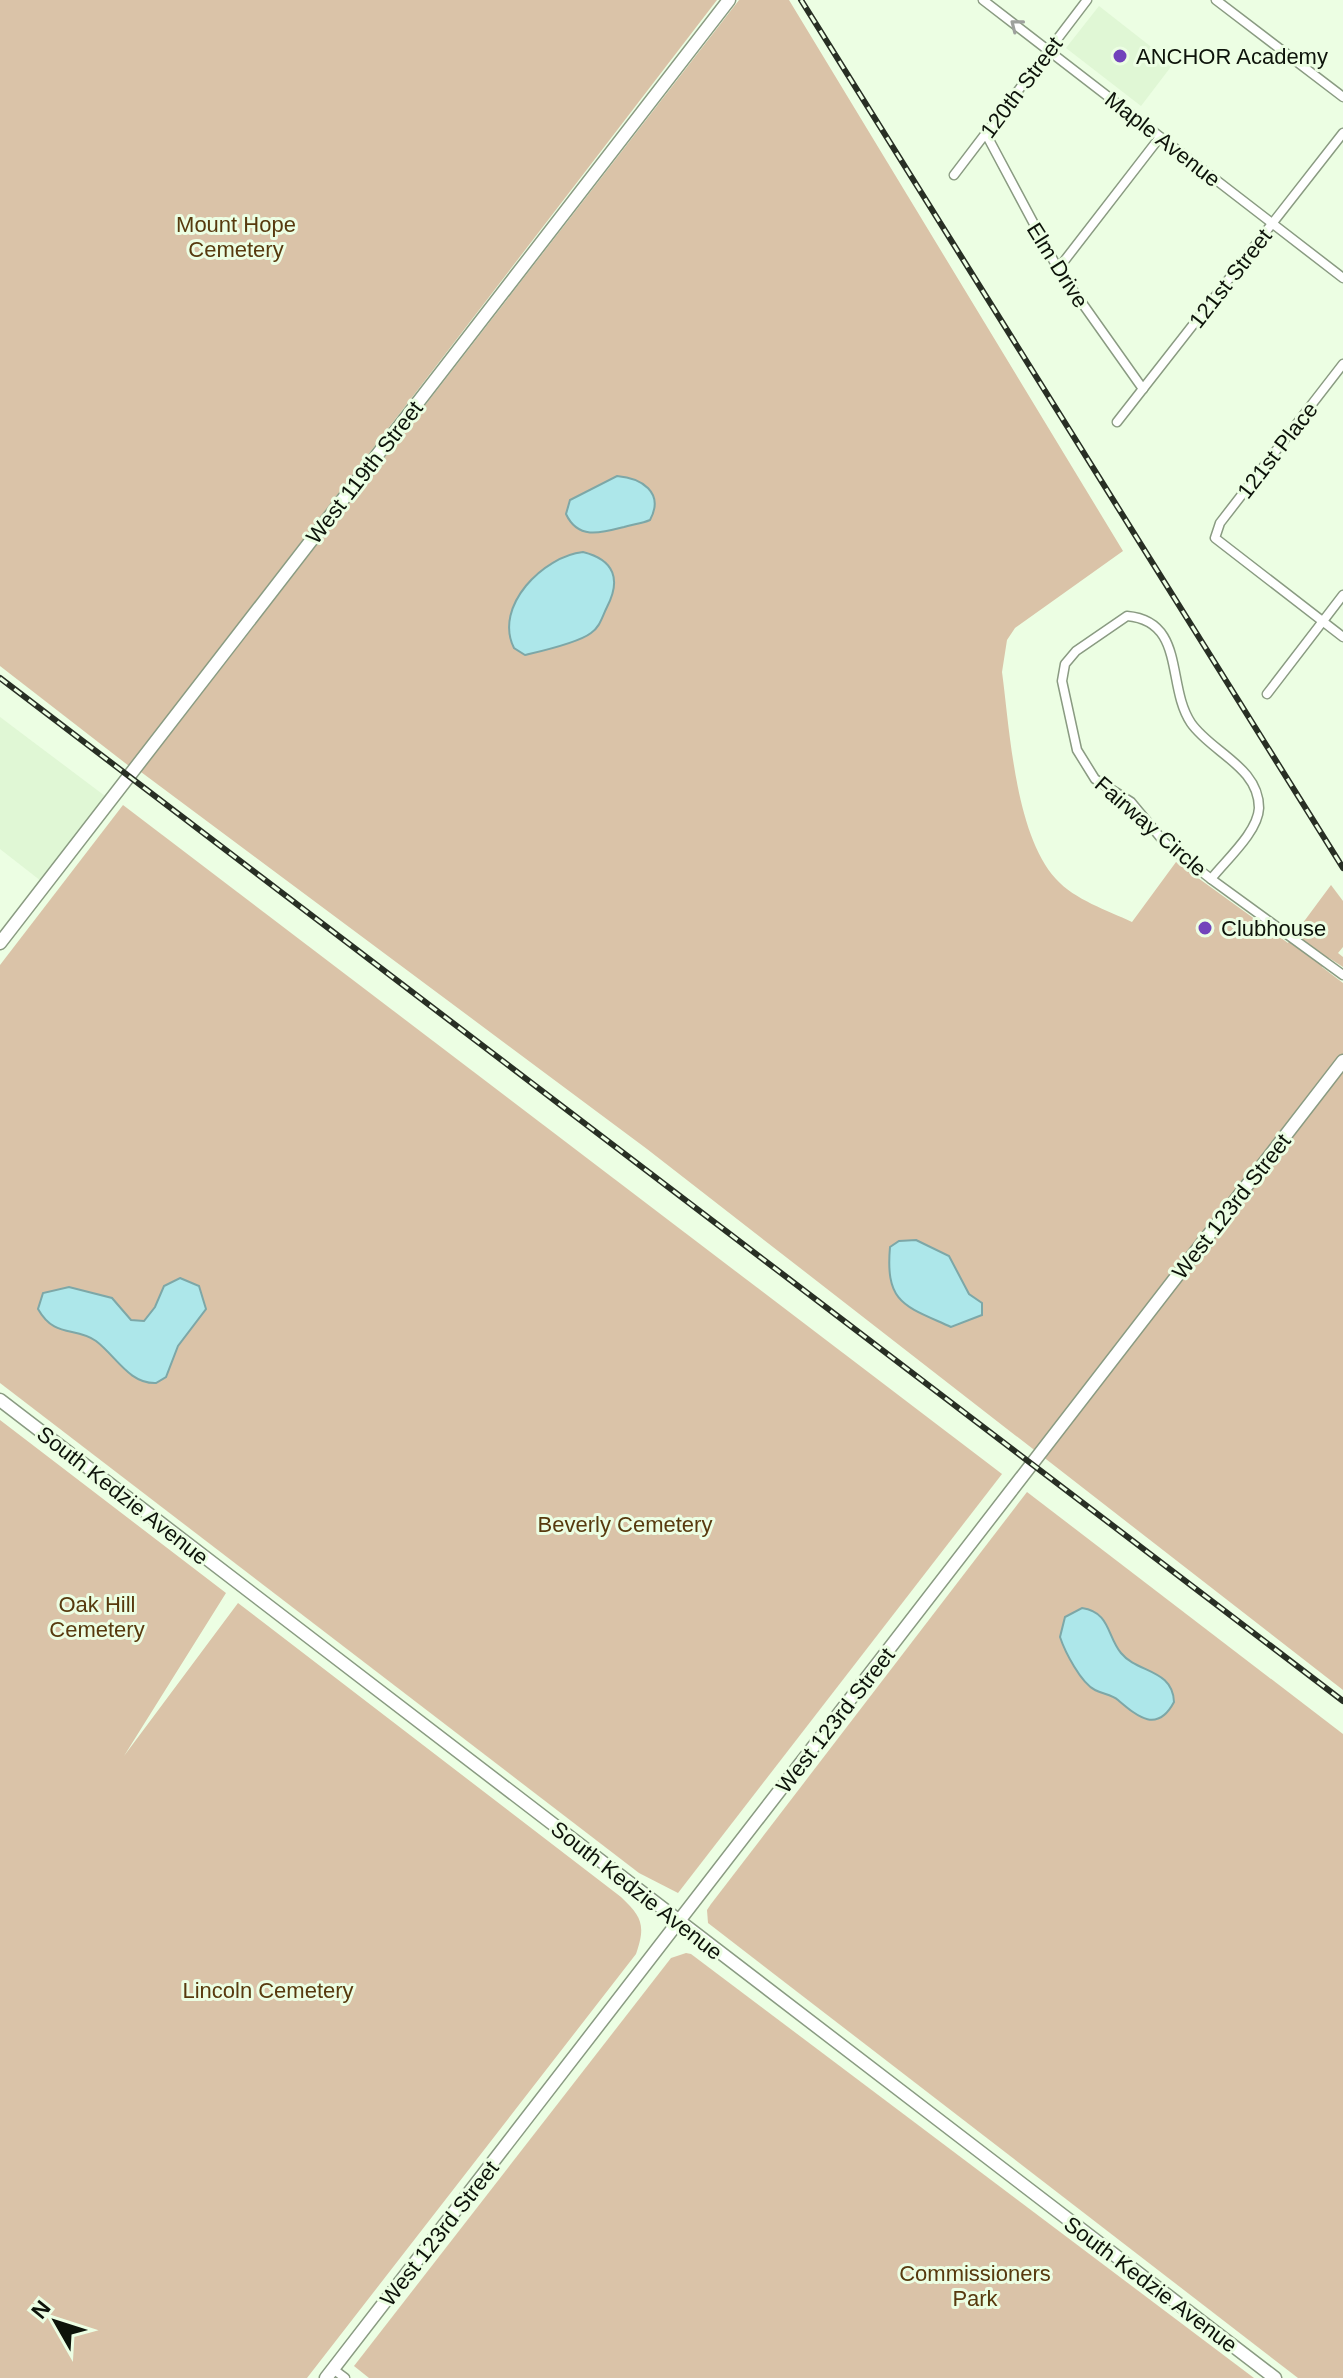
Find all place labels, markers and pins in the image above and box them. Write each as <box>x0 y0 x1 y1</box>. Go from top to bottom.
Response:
place label: ANCHOR Academy <box>1136 44 1328 69</box>
marker: ANCHOR Academy <box>1111 47 1129 65</box>
place label: Clubhouse <box>1221 916 1326 941</box>
marker: Clubhouse <box>1196 919 1214 937</box>

